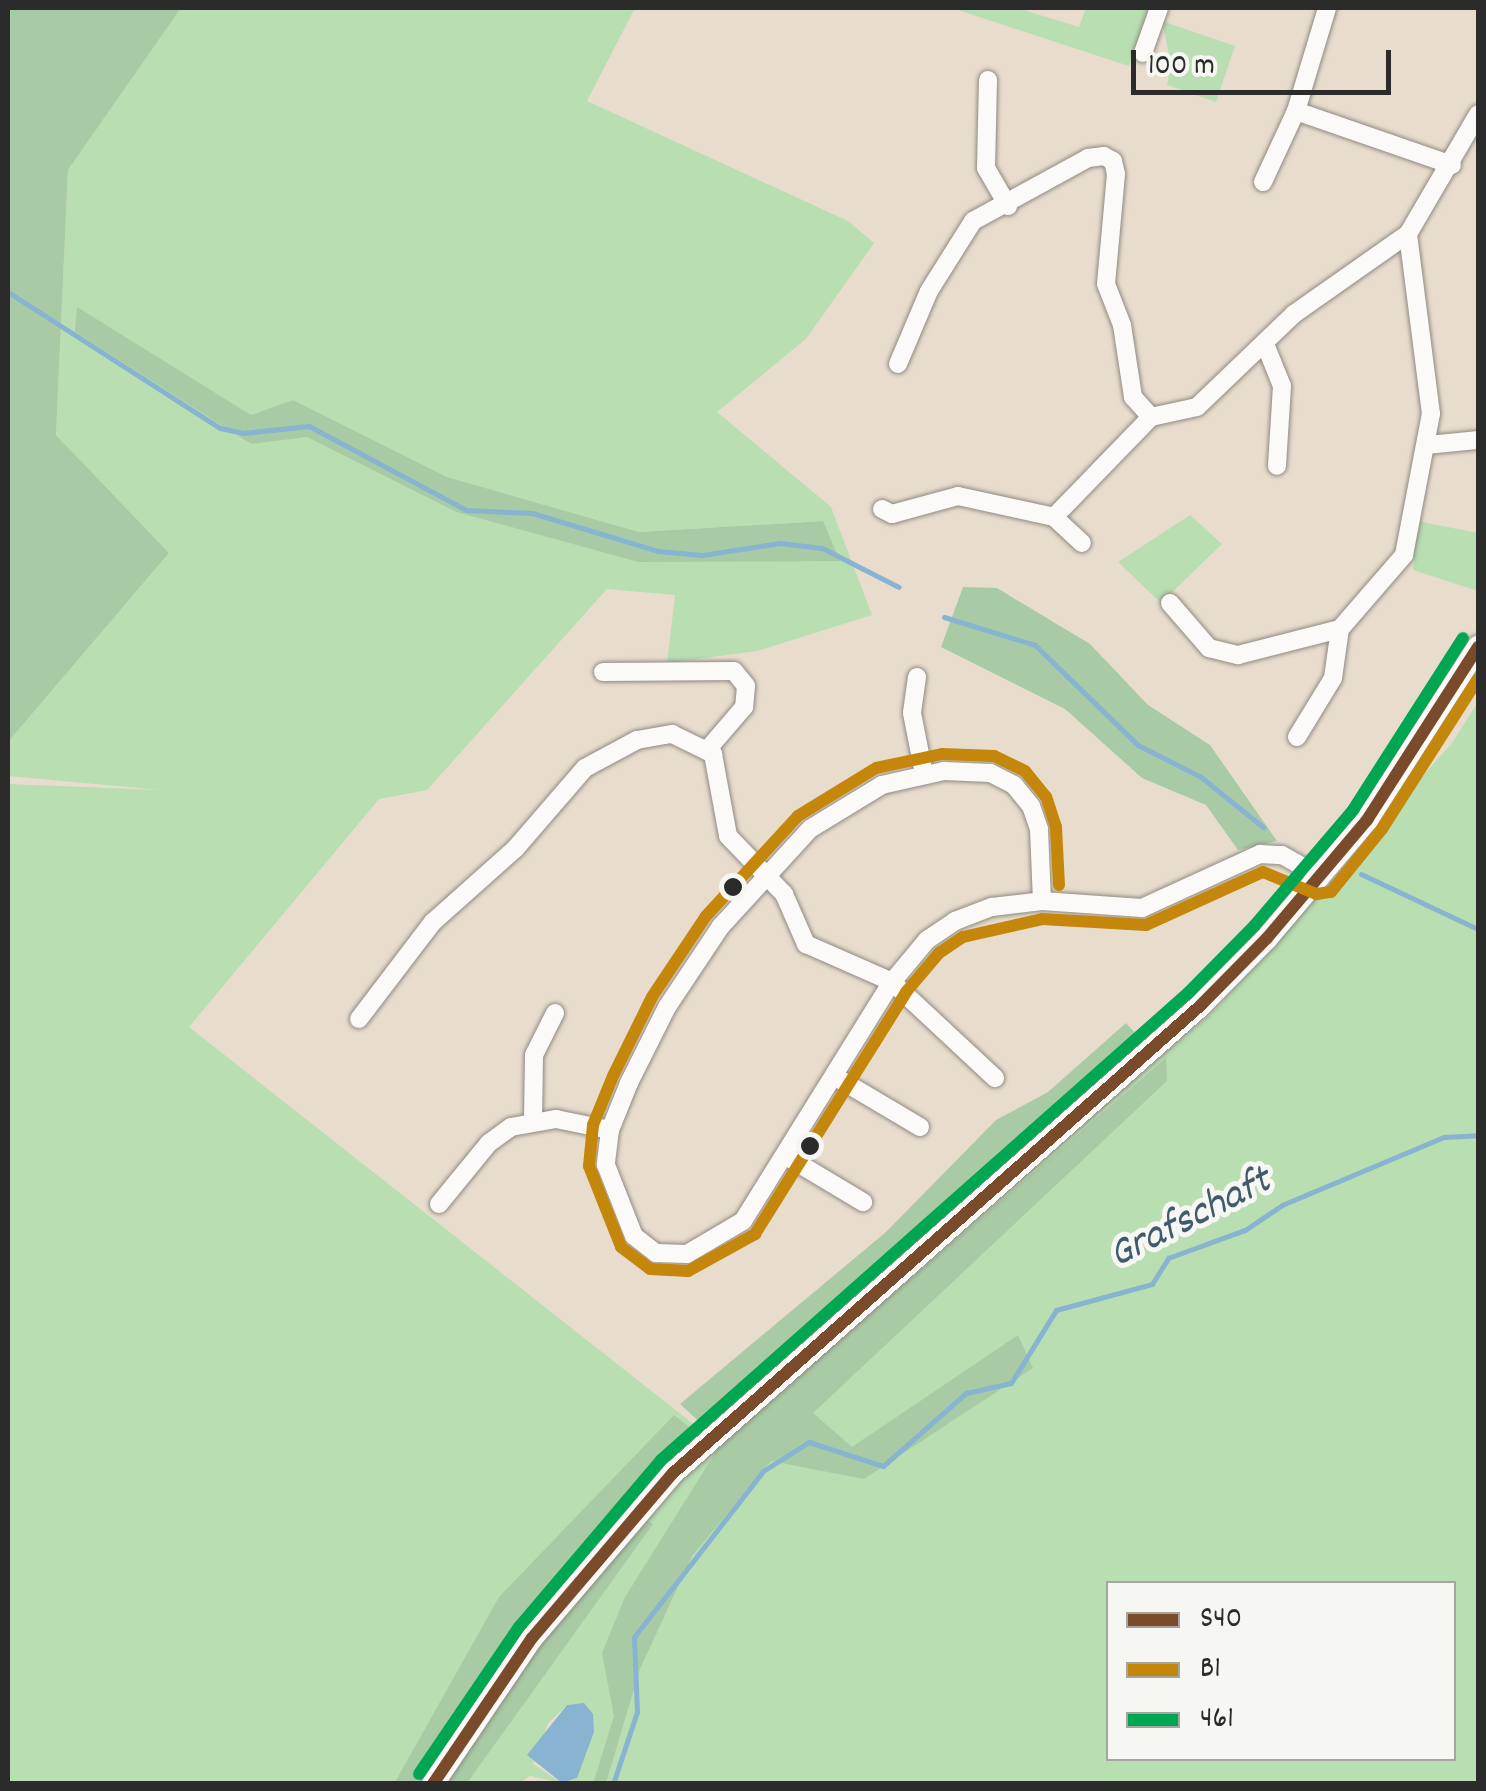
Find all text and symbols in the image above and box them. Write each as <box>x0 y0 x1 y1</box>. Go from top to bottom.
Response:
scale bar <box>1136 30 1396 92</box>
text: 100 m <box>1148 46 1215 89</box>
unlabelled marker <box>723 877 743 897</box>
unlabelled marker <box>800 1136 820 1156</box>
water label: Grafschaft <box>1102 1158 1280 1282</box>
legend <box>1106 1581 1456 1761</box>
text: S40 <box>1200 1599 1242 1642</box>
text: B1 <box>1200 1649 1221 1692</box>
text: 461 <box>1200 1699 1234 1742</box>

